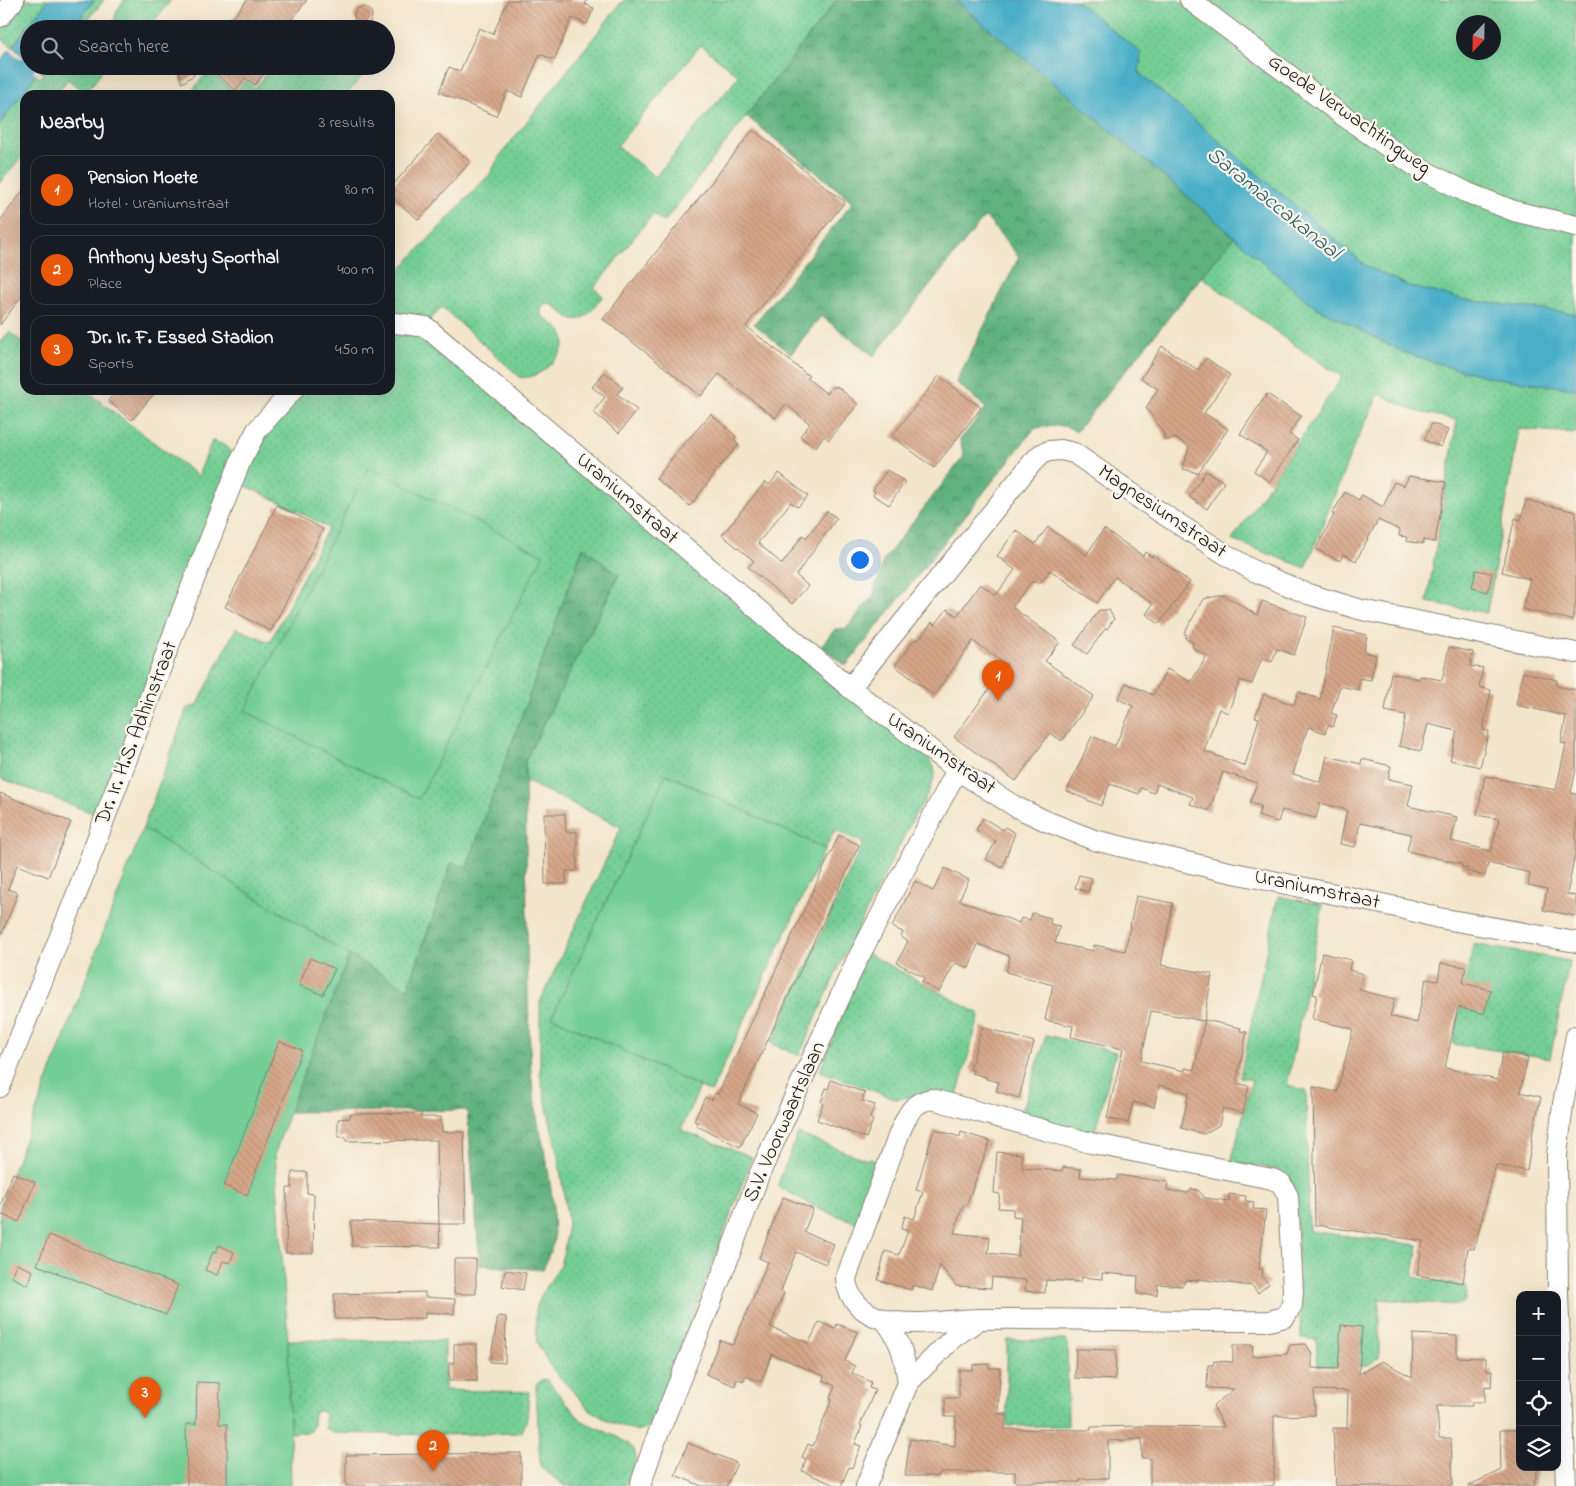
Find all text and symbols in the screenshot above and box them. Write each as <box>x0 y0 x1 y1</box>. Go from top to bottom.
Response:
north arrow <box>1456 15 1501 60</box>
search box <box>20 20 395 75</box>
icon: search <box>38 34 66 62</box>
text: Search here <box>78 34 169 61</box>
street label: Goede Verwachtingweg <box>1260 47 1437 184</box>
text: Nearby <box>40 108 104 138</box>
text: 3 results <box>319 111 375 135</box>
water label: Saramaccakanaal <box>1199 140 1349 270</box>
text: Pension Moete <box>88 165 198 192</box>
text: 1 <box>54 178 60 202</box>
text: 80 m <box>345 178 374 202</box>
text: Hotel · Uraniumstraat <box>88 192 229 216</box>
text: Anthony Nesty Sporthal <box>88 245 279 272</box>
text: 2 <box>53 258 61 282</box>
text: 400 m <box>337 258 374 282</box>
text: Place <box>88 272 122 296</box>
text: Dr. Ir. F. Essed Stadion <box>88 325 273 352</box>
text: 3 <box>54 338 60 362</box>
text: 450 m <box>335 338 374 362</box>
text: Sports <box>88 352 134 376</box>
street label: Uraniumstraat <box>569 446 685 552</box>
street label: Magnesiumstraat <box>1090 458 1233 568</box>
your location <box>847 547 873 573</box>
street label: Dr. Ir. H.S. Adhinstraat <box>88 637 186 830</box>
pin: 1 <box>982 660 1014 701</box>
street label: Uraniumstraat <box>880 705 1002 803</box>
street label: Uraniumstraat <box>1252 862 1382 918</box>
street label: S.V. Voorwaartslaan <box>736 1037 834 1207</box>
map controls <box>1516 1291 1561 1471</box>
button: + <box>1516 1291 1561 1336</box>
button: − <box>1516 1336 1561 1381</box>
pin: 3 <box>129 1377 161 1418</box>
button: locate <box>1516 1381 1561 1426</box>
button: layers <box>1516 1426 1561 1471</box>
pin: 2 <box>417 1430 449 1471</box>

